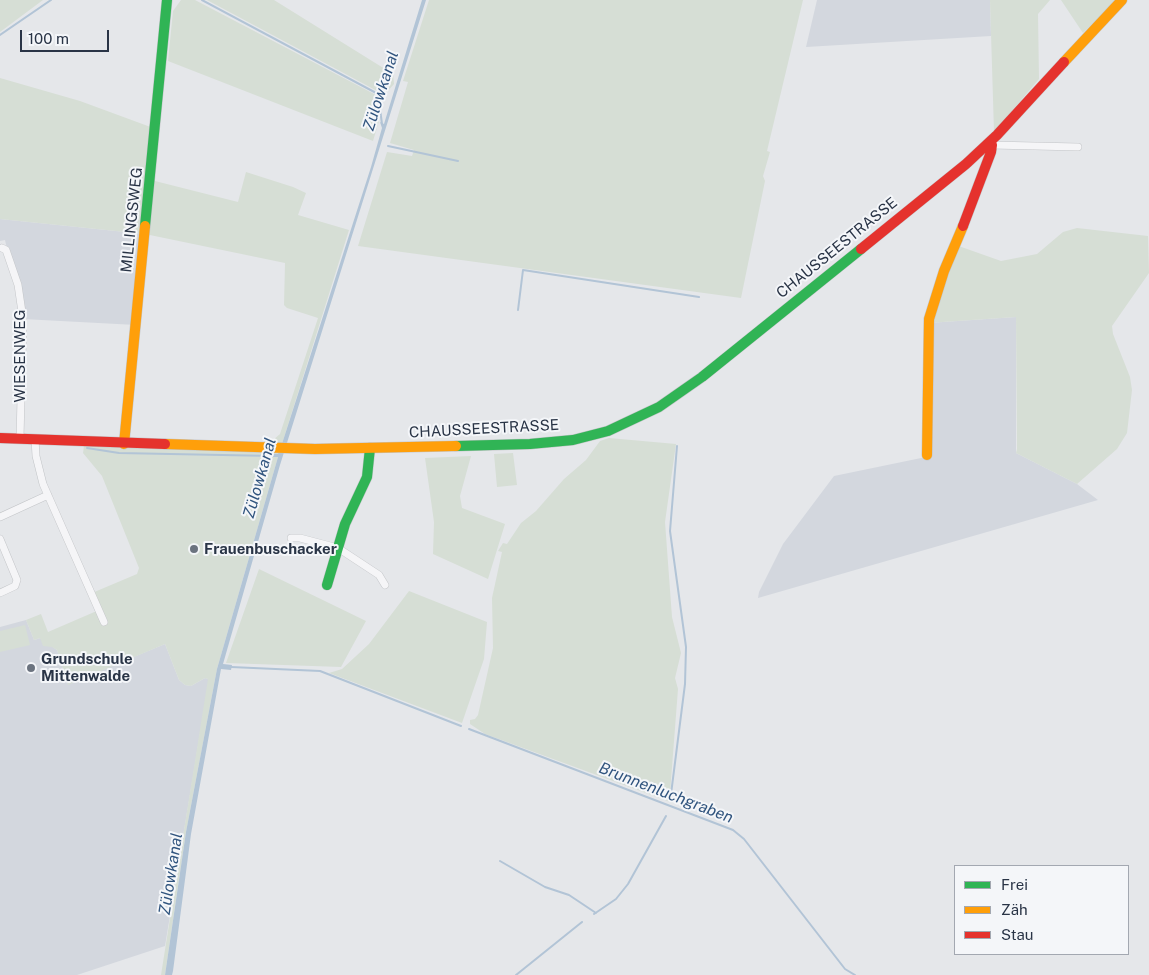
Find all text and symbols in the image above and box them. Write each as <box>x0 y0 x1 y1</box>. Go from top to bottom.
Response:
scale bar <box>22 20 111 52</box>
text: 100 m <box>28 30 69 47</box>
water label: Zülowkanal <box>359 49 403 133</box>
street label: MILLINGSWEG <box>118 167 146 273</box>
street label: CHAUSSEESTRASSE <box>773 194 901 302</box>
street label: WIESENWEG <box>11 309 29 403</box>
street label: CHAUSSEESTRASSE <box>409 416 559 442</box>
water label: Zülowkanal <box>239 436 281 520</box>
place label: Frauenbuschacker <box>204 540 337 558</box>
marker: Frauenbuschacker <box>188 543 200 555</box>
place label: Grundschule Mittenwalde <box>41 650 133 685</box>
marker: Grundschule Mittenwalde <box>25 662 37 674</box>
water label: Brunnenluchgraben <box>596 759 736 827</box>
water label: Zülowkanal <box>155 832 187 916</box>
legend <box>954 865 1129 955</box>
text: Frei <box>1001 876 1028 893</box>
text: Zäh <box>1001 901 1028 918</box>
text: Stau <box>1001 926 1034 943</box>

